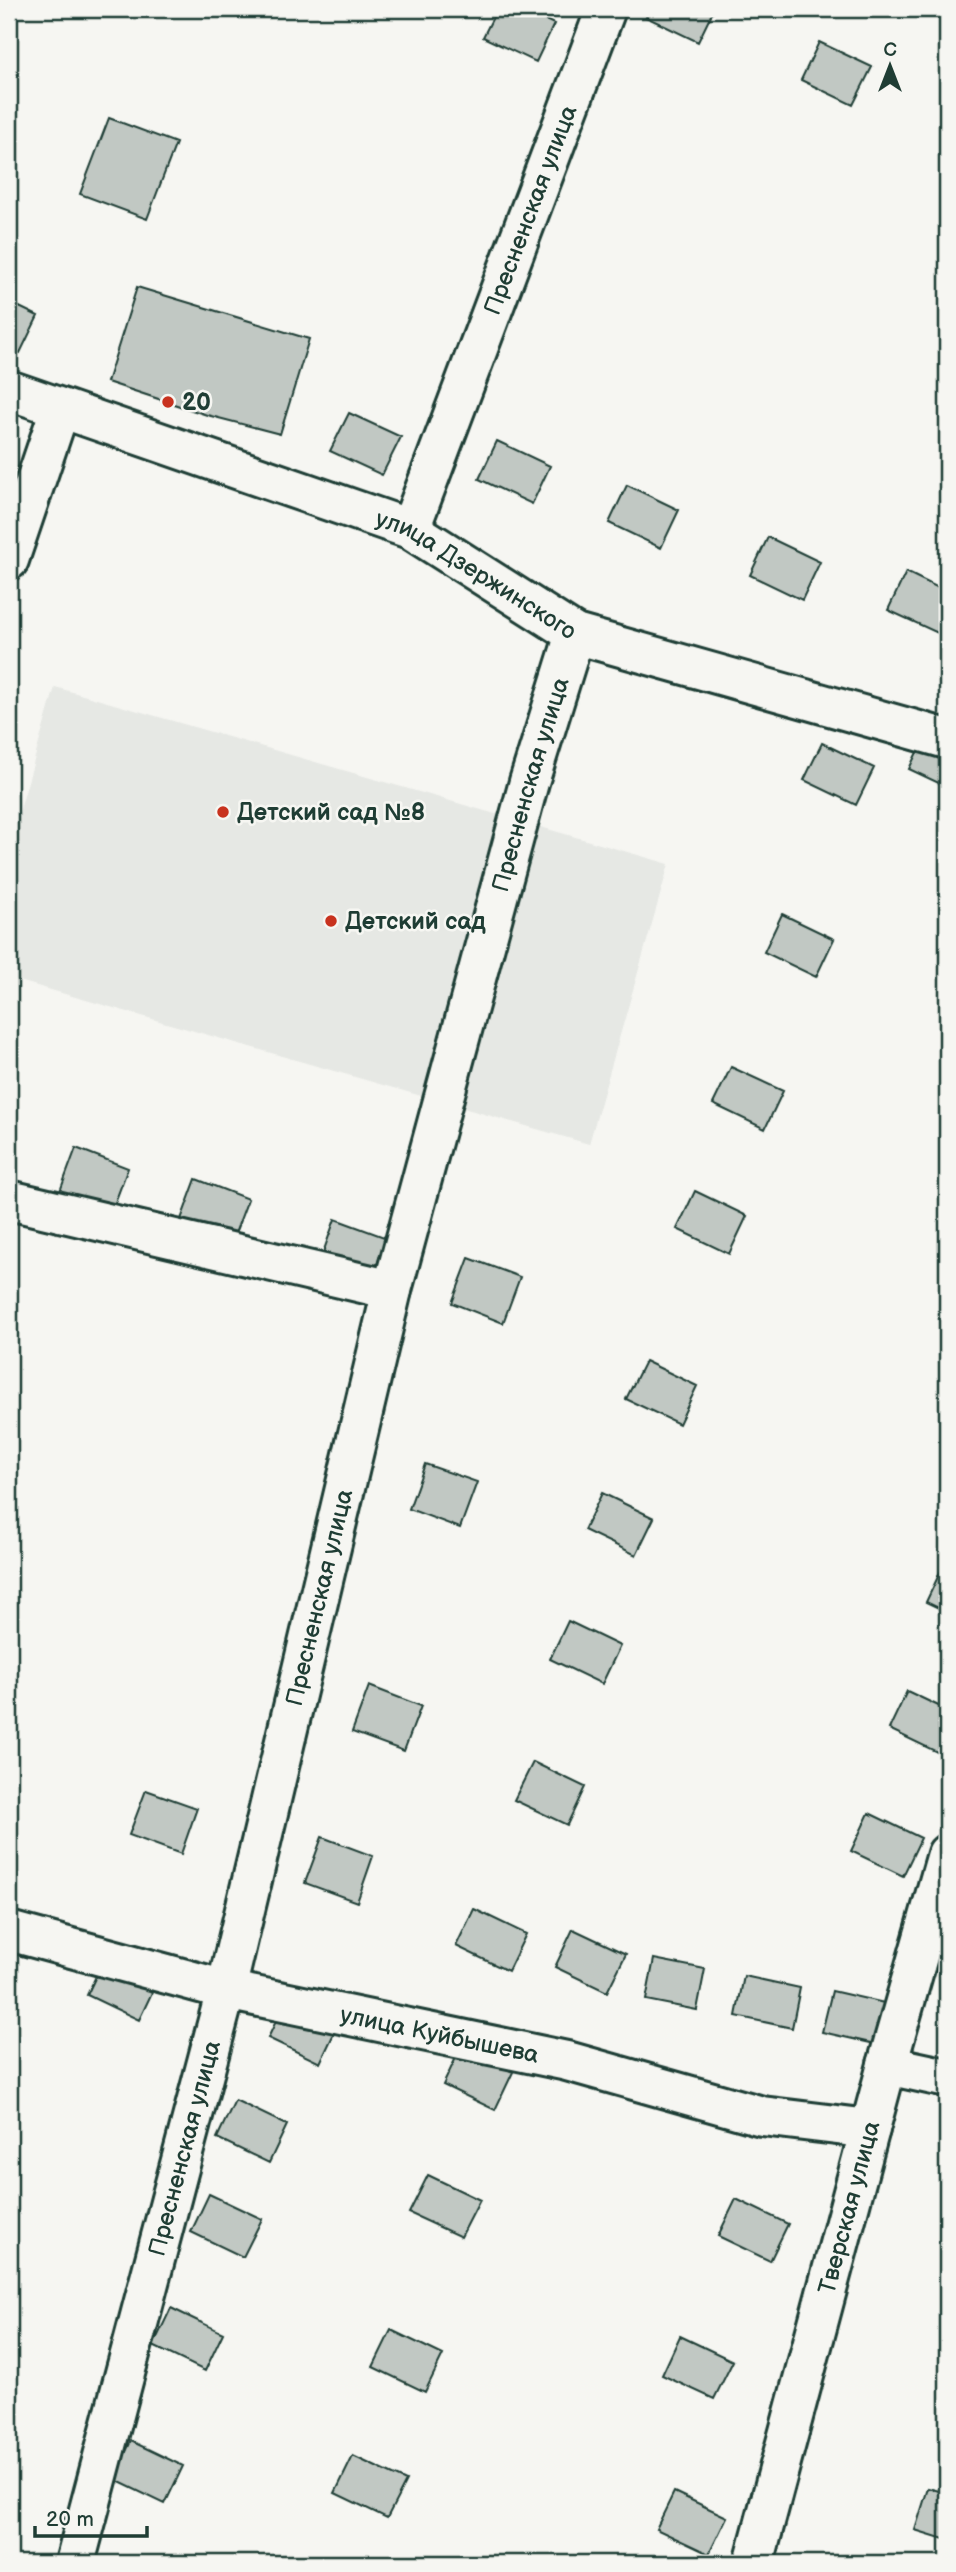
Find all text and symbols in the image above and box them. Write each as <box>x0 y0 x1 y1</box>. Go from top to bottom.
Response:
north arrow <box>855 32 925 102</box>
text: С <box>883 39 897 62</box>
street label: Пресненская улица <box>478 101 583 319</box>
place label: 20 <box>182 388 211 417</box>
marker: 20 <box>160 394 176 410</box>
street label: улица Дзержинского <box>372 504 582 646</box>
street label: Пресненская улица <box>486 674 576 895</box>
place label: Детский сад №8 <box>237 798 425 827</box>
marker: Детский сад №8 <box>215 804 231 820</box>
place label: Детский сад <box>345 907 486 936</box>
marker: Детский сад <box>323 913 339 929</box>
street label: Пресненская улица <box>280 1486 359 1709</box>
street label: улица Куйбышева <box>337 2000 541 2070</box>
street label: Пресненская улица <box>143 2037 227 2259</box>
street label: Тверская улица <box>812 2118 886 2297</box>
scale bar <box>35 2495 147 2539</box>
text: 20 m <box>46 2507 94 2532</box>

